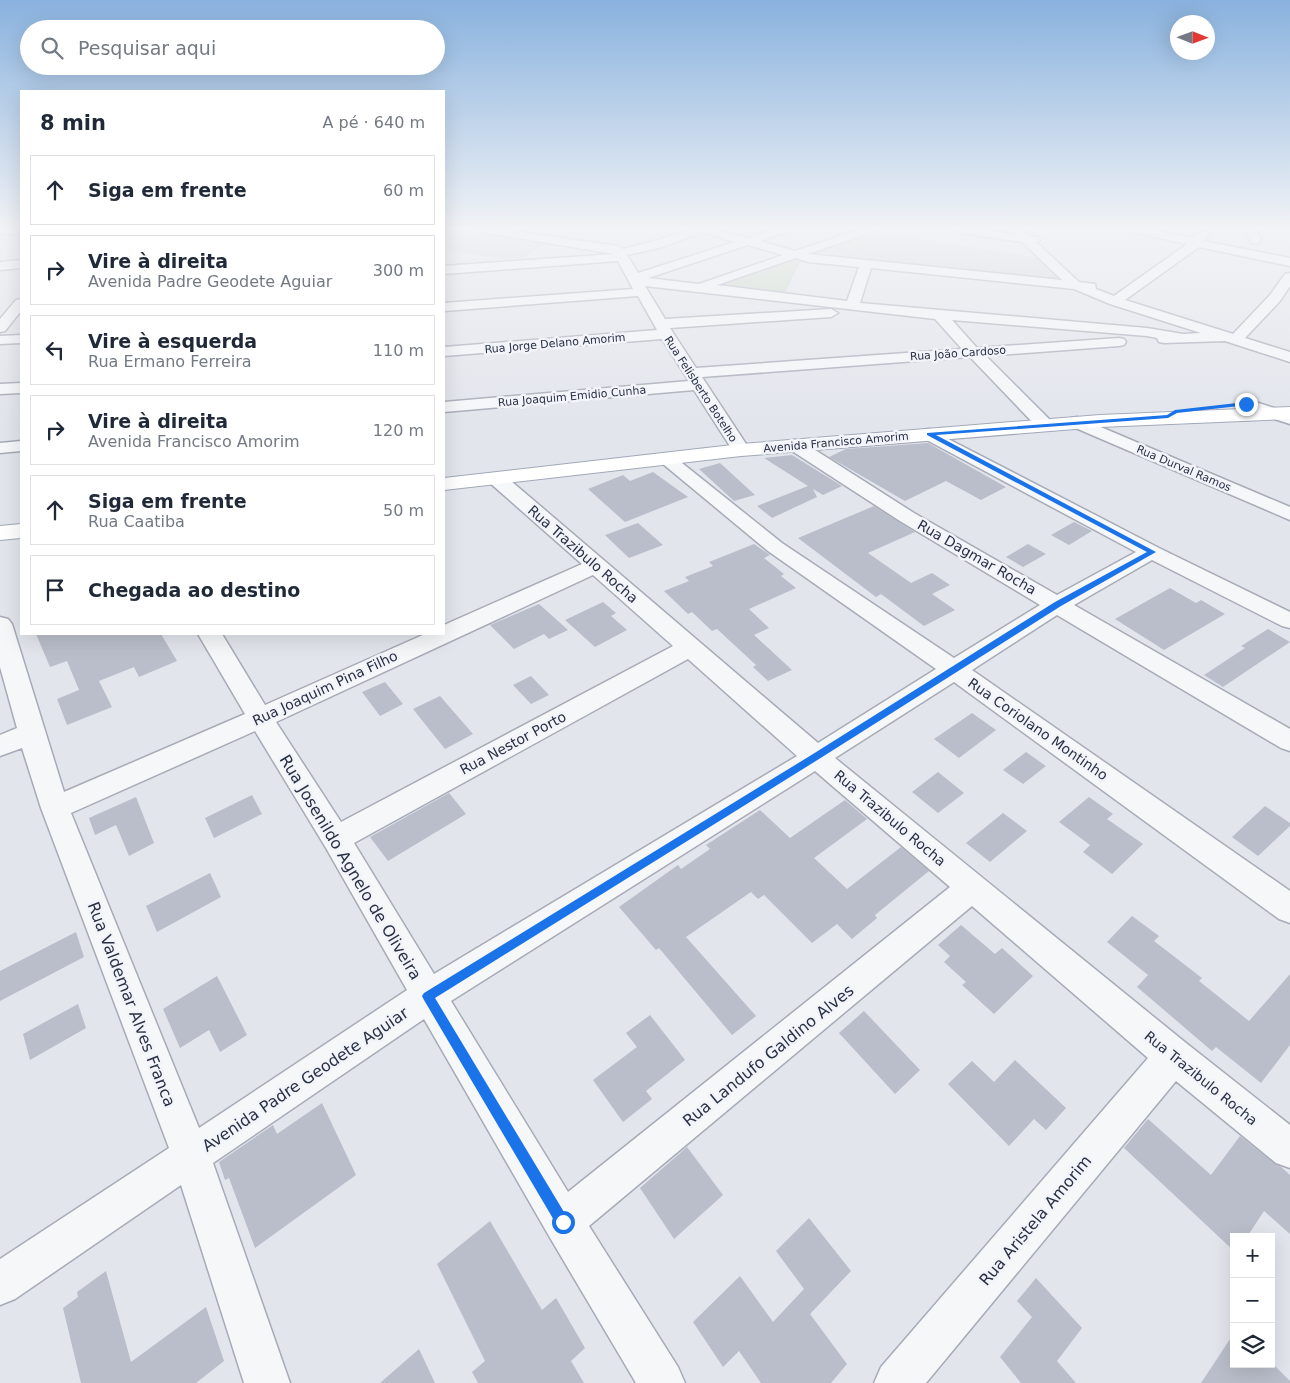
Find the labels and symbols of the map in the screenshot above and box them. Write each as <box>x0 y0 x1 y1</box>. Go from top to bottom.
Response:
north arrow <box>1170 15 1215 60</box>
street label: Rua Jorge Delano Amorim <box>484 331 626 356</box>
street label: Rua Felisberto Botelho <box>661 334 740 445</box>
street label: Rua João Cardoso <box>910 344 1007 363</box>
street label: Rua Joaquim Emidio Cunha <box>497 384 647 409</box>
route end <box>1235 393 1258 416</box>
street label: Avenida Francisco Amorim <box>763 430 909 455</box>
street label: Rua Durval Ramos <box>1135 443 1233 494</box>
street label: Rua Trazibulo Rocha <box>525 502 641 606</box>
street label: Rua Dagmar Rocha <box>915 516 1039 598</box>
street label: Rua Joaquim Pina Filho <box>250 647 400 729</box>
street label: Rua Coriolano Montinho <box>965 675 1111 783</box>
street label: Rua Nestor Porto <box>457 708 569 778</box>
street label: Rua Josenildo Agnelo de Oliveira <box>276 751 425 983</box>
street label: Rua Trazibulo Rocha <box>831 767 949 869</box>
street label: Rua Valdemar Alves Franca <box>84 899 179 1109</box>
street label: Rua Landufo Galdino Alves <box>679 981 858 1130</box>
street label: Avenida Padre Geodete Aguiar <box>199 1003 412 1156</box>
street label: Rua Trazibulo Rocha <box>1141 1028 1261 1128</box>
street label: Rua Aristela Amorim <box>975 1151 1095 1289</box>
route start <box>552 1211 575 1234</box>

